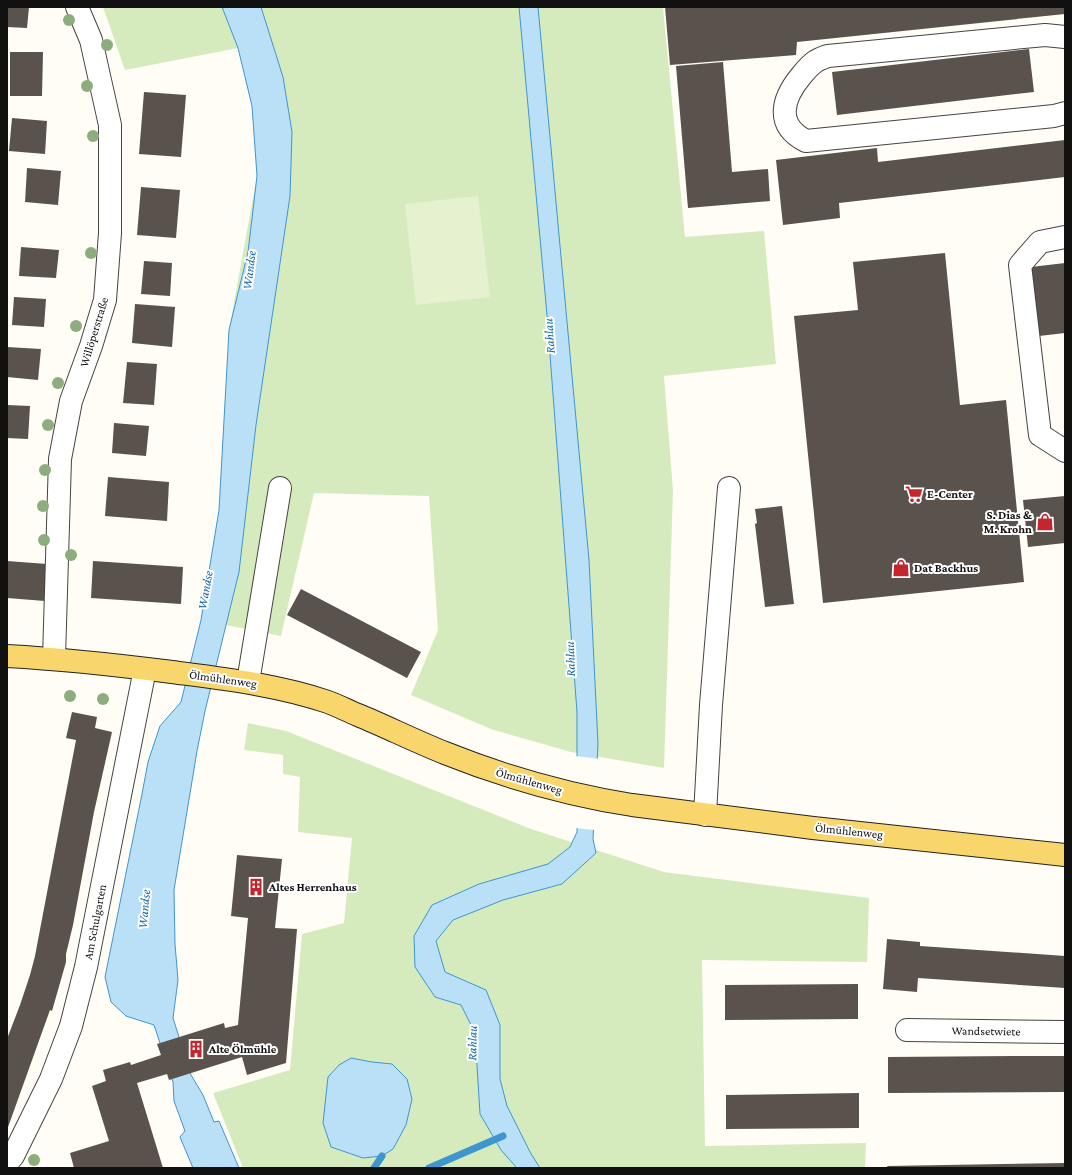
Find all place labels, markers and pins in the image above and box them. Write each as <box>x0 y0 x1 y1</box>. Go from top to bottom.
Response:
supermarket icon: E-Center <box>904 484 924 504</box>
place label: E-Center <box>927 487 973 501</box>
place label: S. Dias & M. Krohn <box>984 508 1033 536</box>
shop icon: S. Dias & M. Krohn <box>1035 512 1055 532</box>
shop icon: Dat Backhus <box>891 558 911 578</box>
place label: Dat Backhus <box>914 561 978 575</box>
building icon: Altes Herrenhaus <box>246 877 266 897</box>
place label: Altes Herrenhaus <box>268 880 357 894</box>
building icon: Alte Ölmühle <box>186 1039 206 1059</box>
place label: Alte Ölmühle <box>208 1042 277 1056</box>

